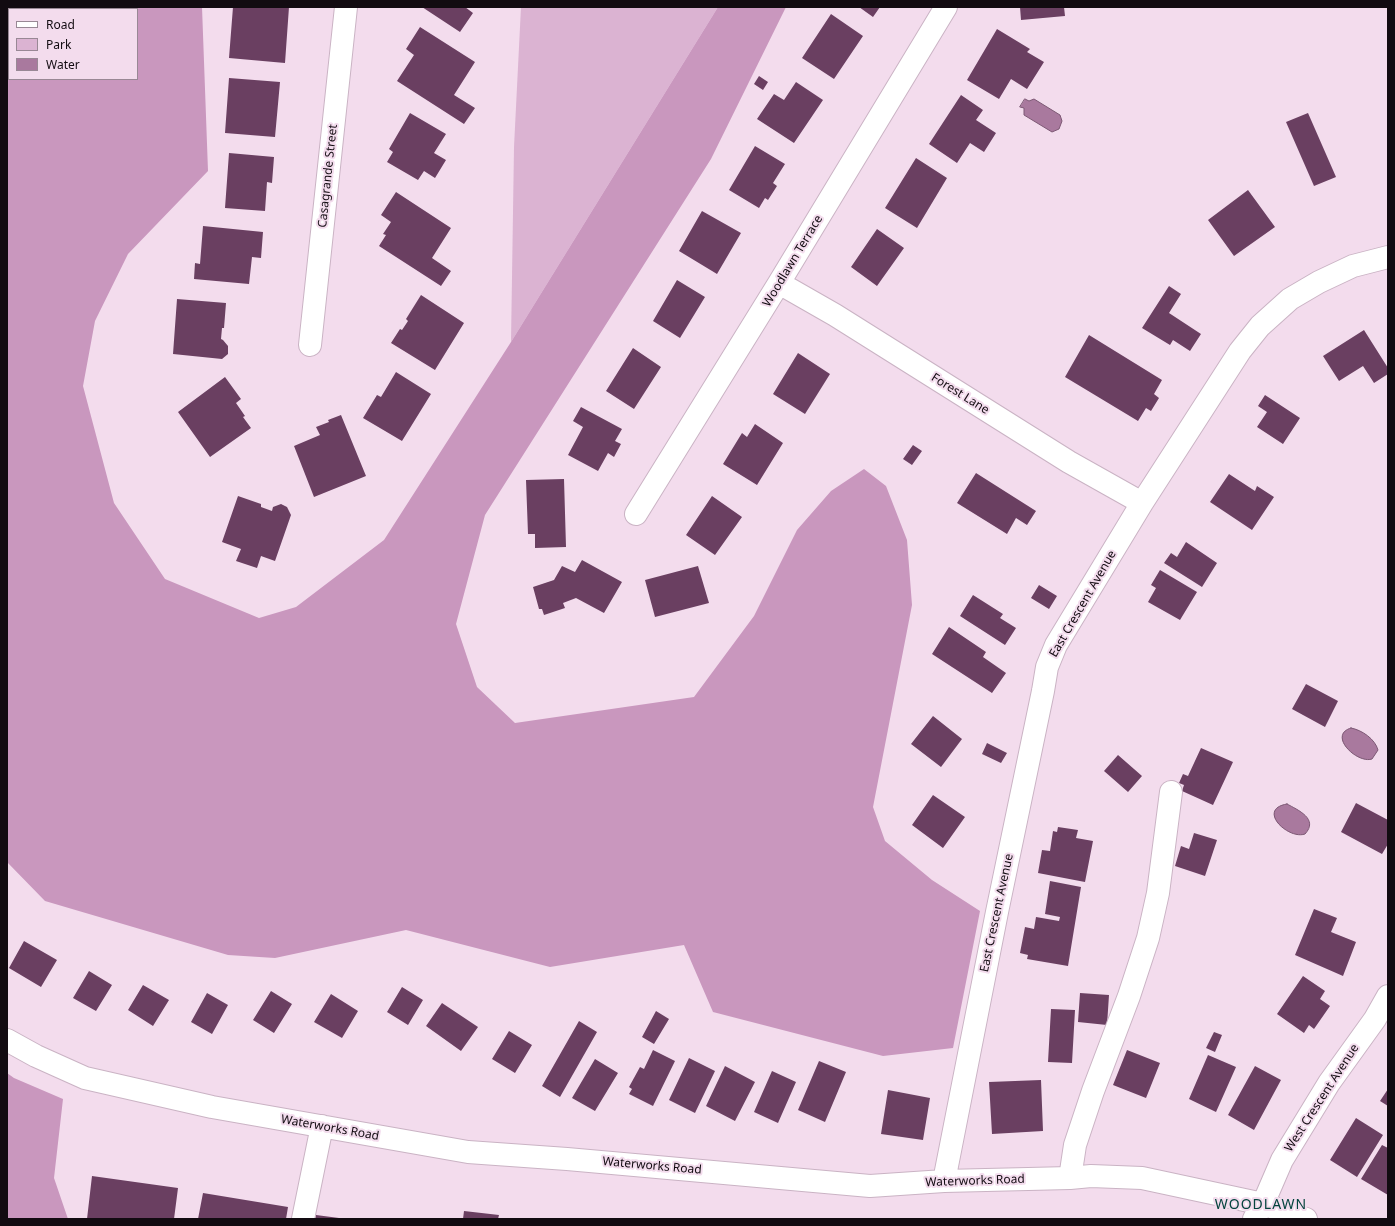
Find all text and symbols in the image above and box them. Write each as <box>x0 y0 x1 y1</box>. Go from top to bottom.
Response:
legend <box>8 8 138 80</box>
text: Road <box>46 16 75 33</box>
text: Park <box>46 36 71 53</box>
text: Water <box>46 56 80 73</box>
street label: Casagrande Street <box>315 124 341 228</box>
street label: Woodlawn Terrace <box>760 213 826 309</box>
street label: Forest Lane <box>928 371 992 417</box>
street label: East Crescent Avenue <box>1047 548 1119 660</box>
street label: East Crescent Avenue <box>977 852 1017 974</box>
street label: West Crescent Avenue <box>1282 1042 1362 1154</box>
street label: Waterworks Road <box>280 1112 380 1144</box>
street label: Waterworks Road <box>602 1154 702 1178</box>
street label: Waterworks Road <box>925 1172 1025 1190</box>
district label: WOODLAWN <box>1215 1197 1307 1213</box>

